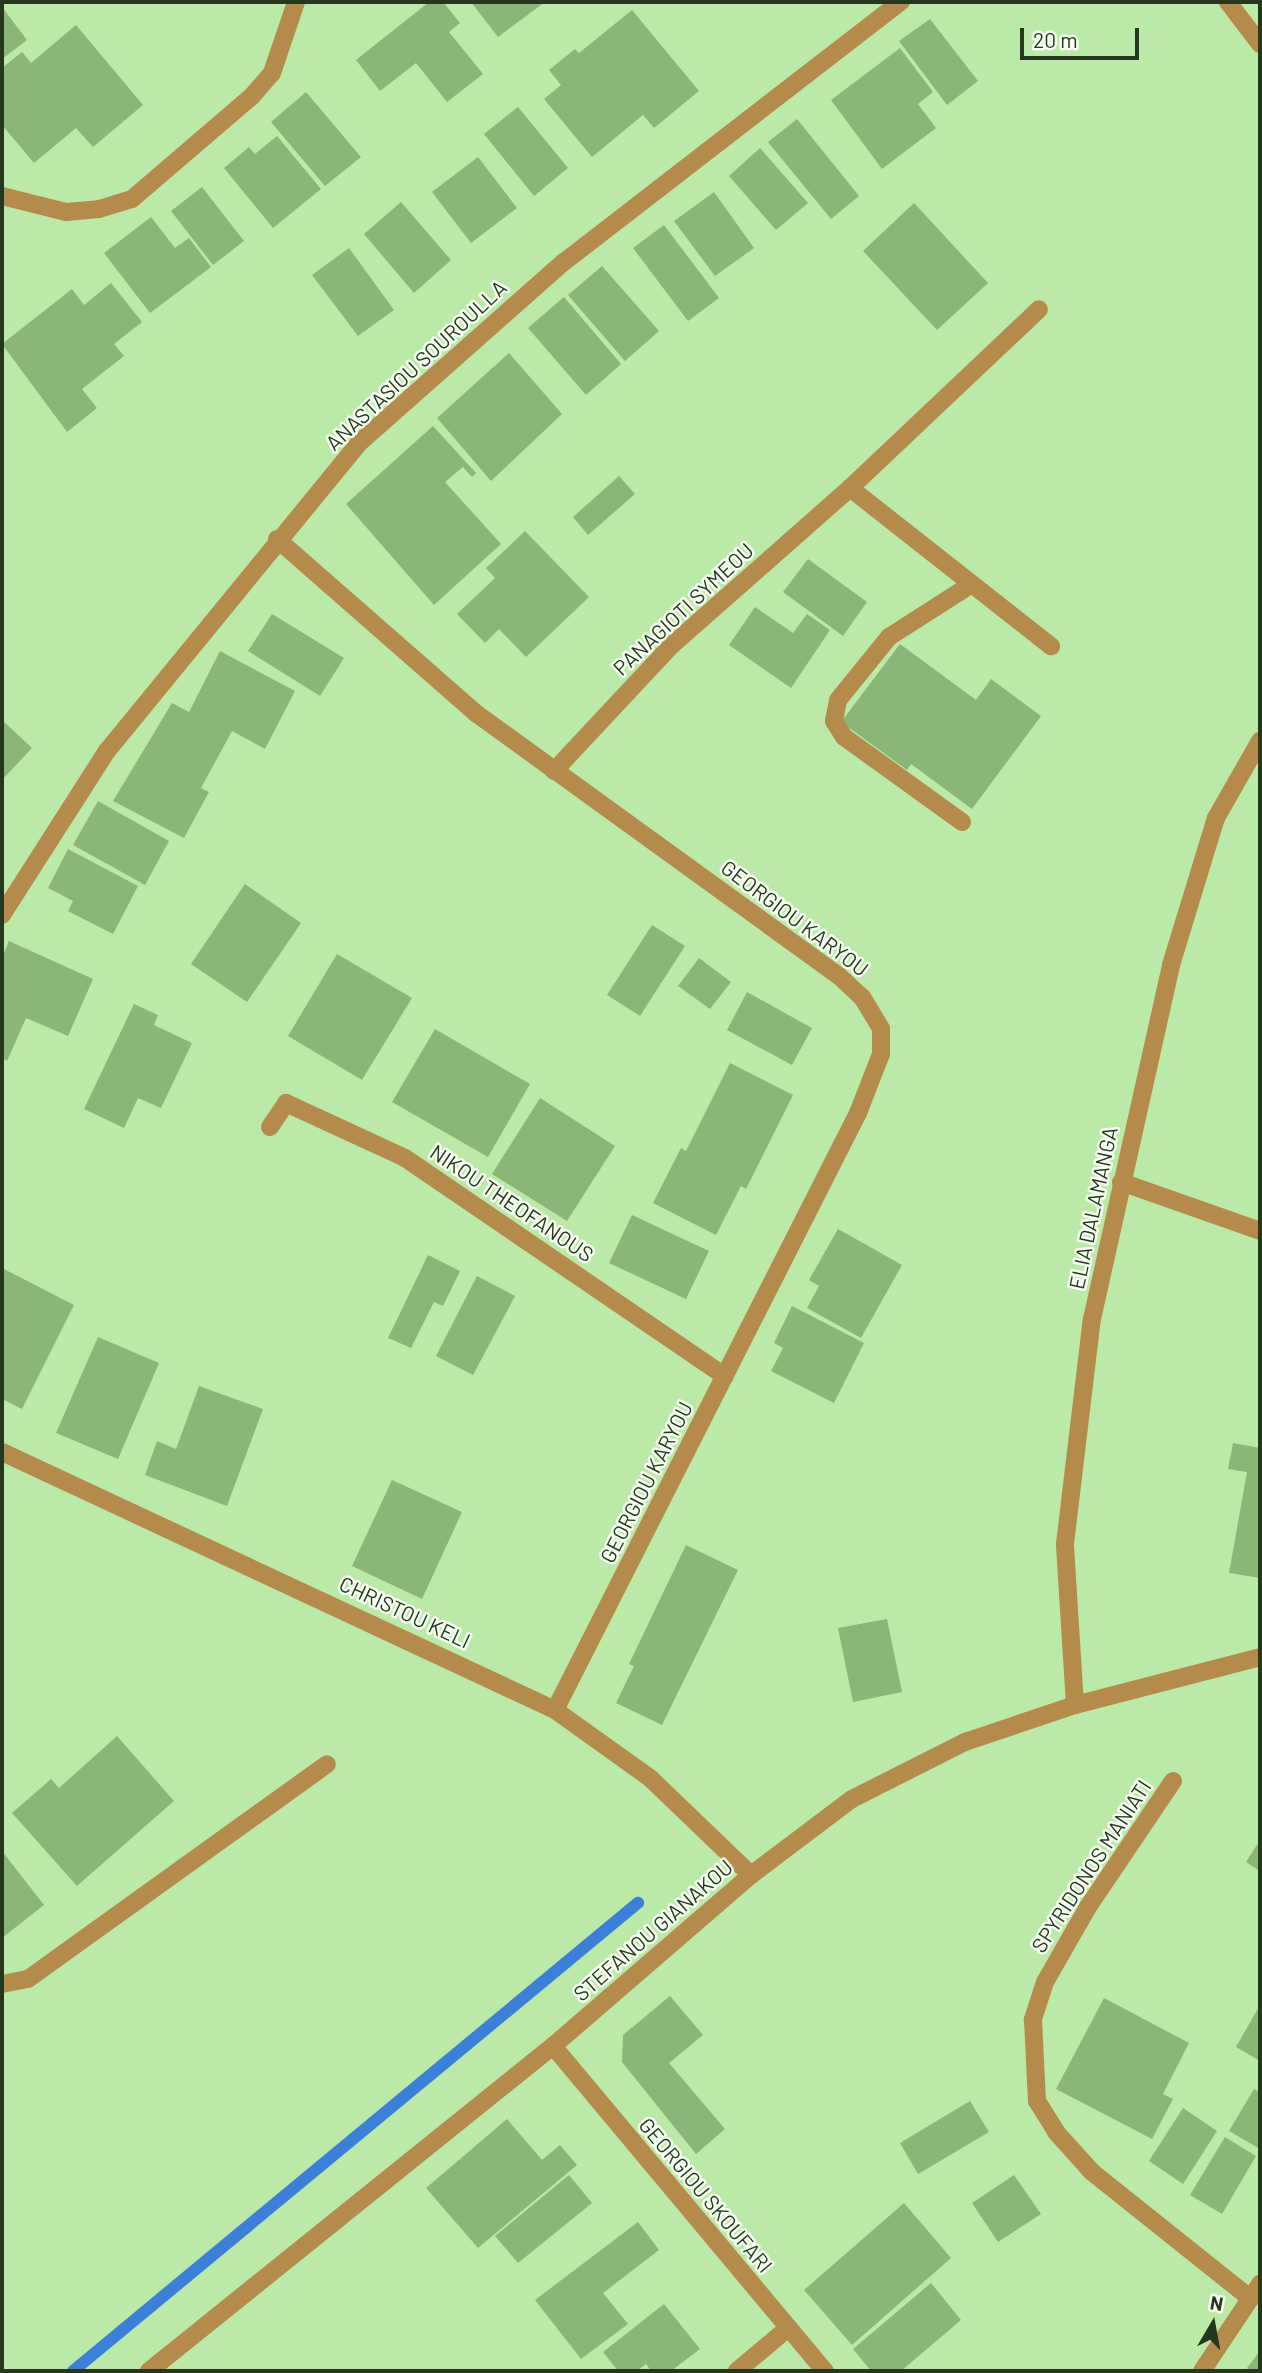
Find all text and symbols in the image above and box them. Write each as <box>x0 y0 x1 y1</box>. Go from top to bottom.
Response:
scale bar <box>1024 14 1143 58</box>
text: 20 m <box>1033 27 1078 52</box>
street label: ANASTASIOU SOUROULLA <box>320 275 512 455</box>
street label: PANAGIOTI SYMEOU <box>608 538 758 680</box>
street label: GEORGIOU KARYOU <box>717 855 873 981</box>
street label: ELIA DALAMANGA <box>1063 1124 1123 1292</box>
street label: NIKOU THEOFANOUS <box>426 1139 598 1267</box>
street label: GEORGIOU KARYOU <box>594 1397 698 1567</box>
street label: CHRISTOU KELI <box>336 1571 474 1653</box>
street label: SPYRIDONOS MANIATI <box>1026 1775 1156 1957</box>
street label: STEFANOU GIANAKOU <box>568 1854 738 2006</box>
street label: GEORGIOU SKOUFARI <box>634 2113 778 2277</box>
north arrow <box>1178 2289 1248 2359</box>
text: N <box>1209 2290 1225 2315</box>

